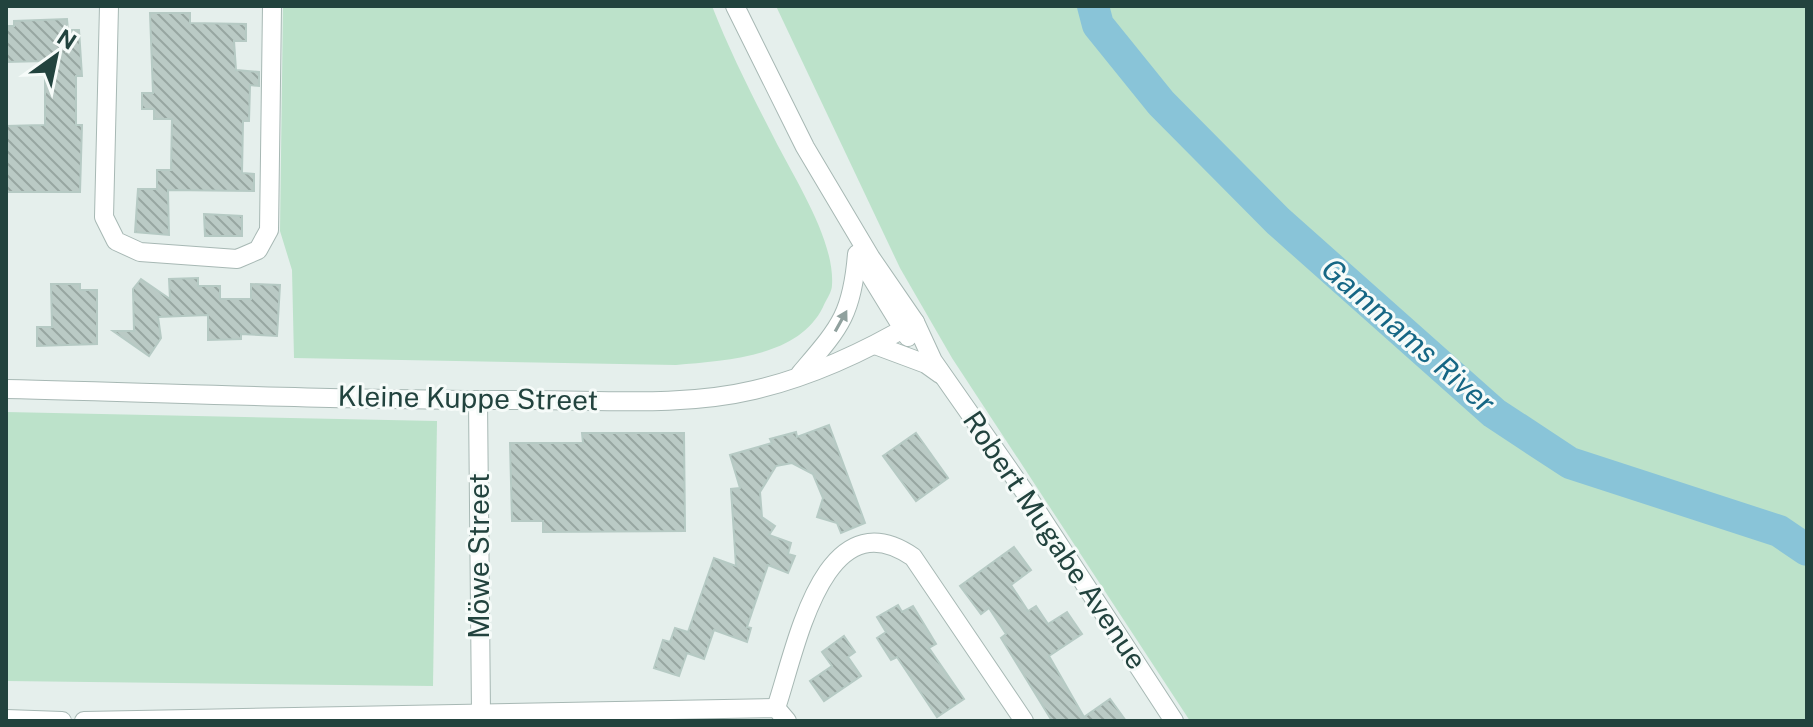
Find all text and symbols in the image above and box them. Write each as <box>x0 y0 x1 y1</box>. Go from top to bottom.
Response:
north arrow <box>16 16 96 96</box>
text: N <box>53 24 81 55</box>
water label: Gammams River <box>1315 250 1503 421</box>
one-way arrow <box>834 310 848 332</box>
street label: Kleine Kuppe Street <box>337 379 599 416</box>
street label: Robert Mugabe Avenue <box>957 404 1154 675</box>
street label: Möwe Street <box>462 473 495 639</box>

